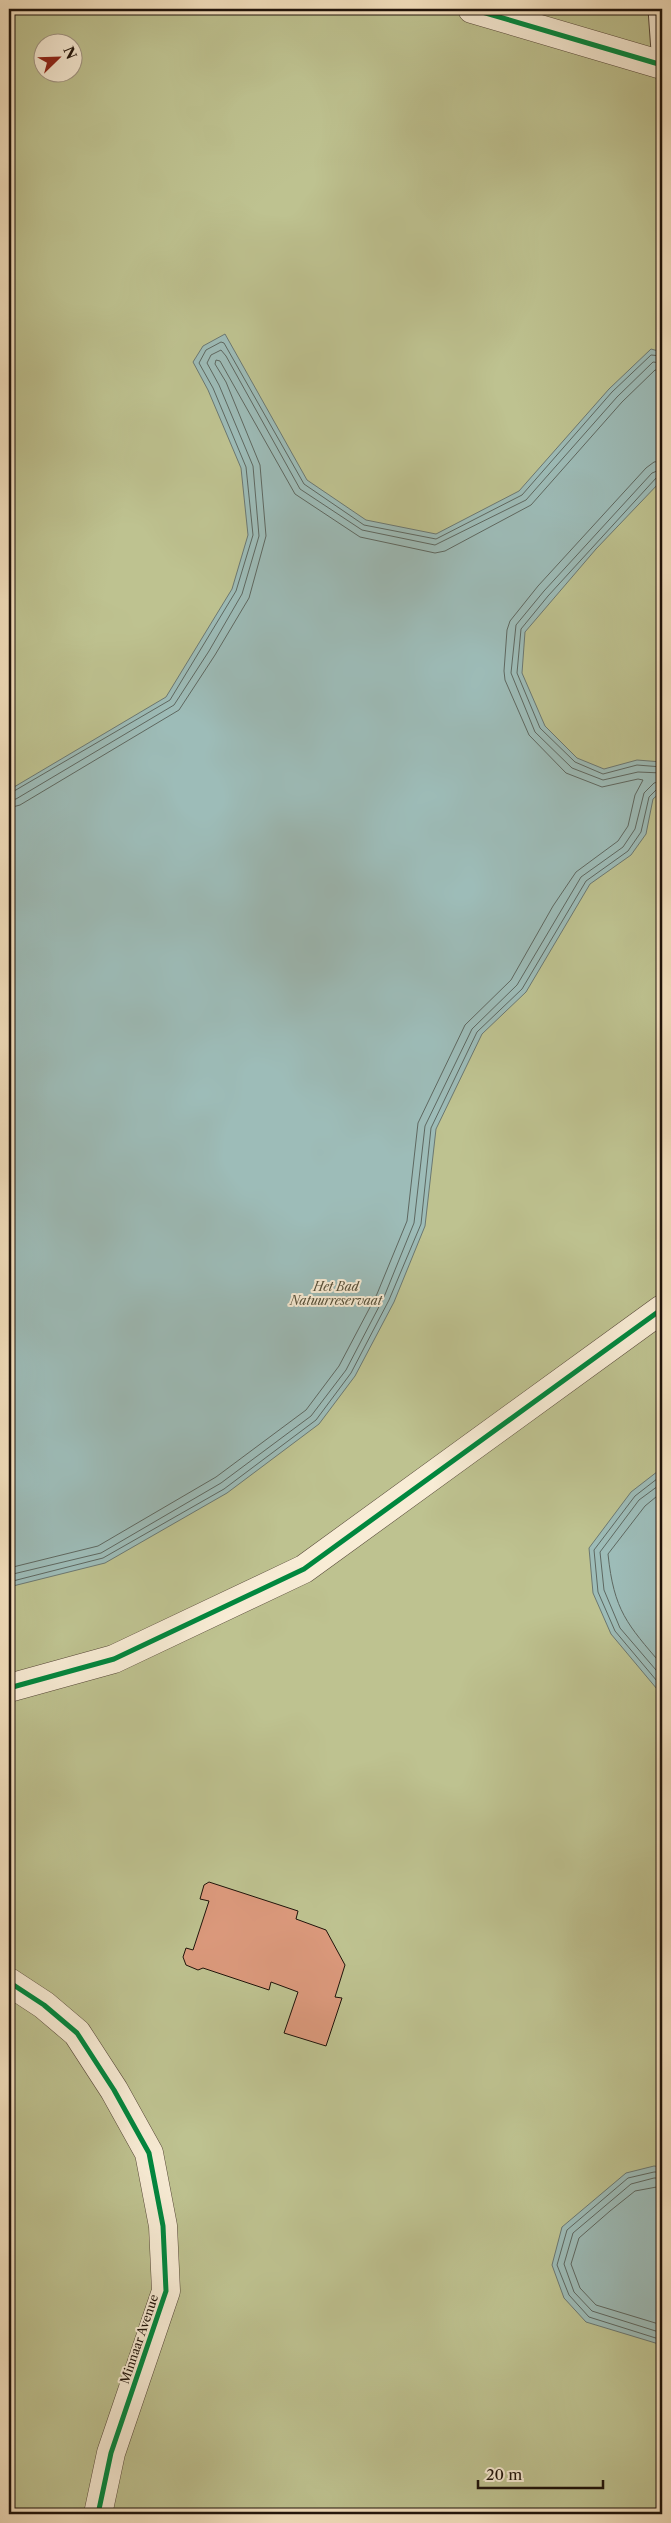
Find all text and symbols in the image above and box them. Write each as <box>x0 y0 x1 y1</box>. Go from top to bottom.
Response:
north arrow <box>32 32 82 82</box>
text: N <box>59 44 81 62</box>
park label: Het Bad Natuurreservaat <box>289 1279 383 1308</box>
street label: Minnaar Avenue <box>117 2292 161 2386</box>
scale bar <box>478 2458 604 2490</box>
text: 20 m <box>486 2465 522 2484</box>

